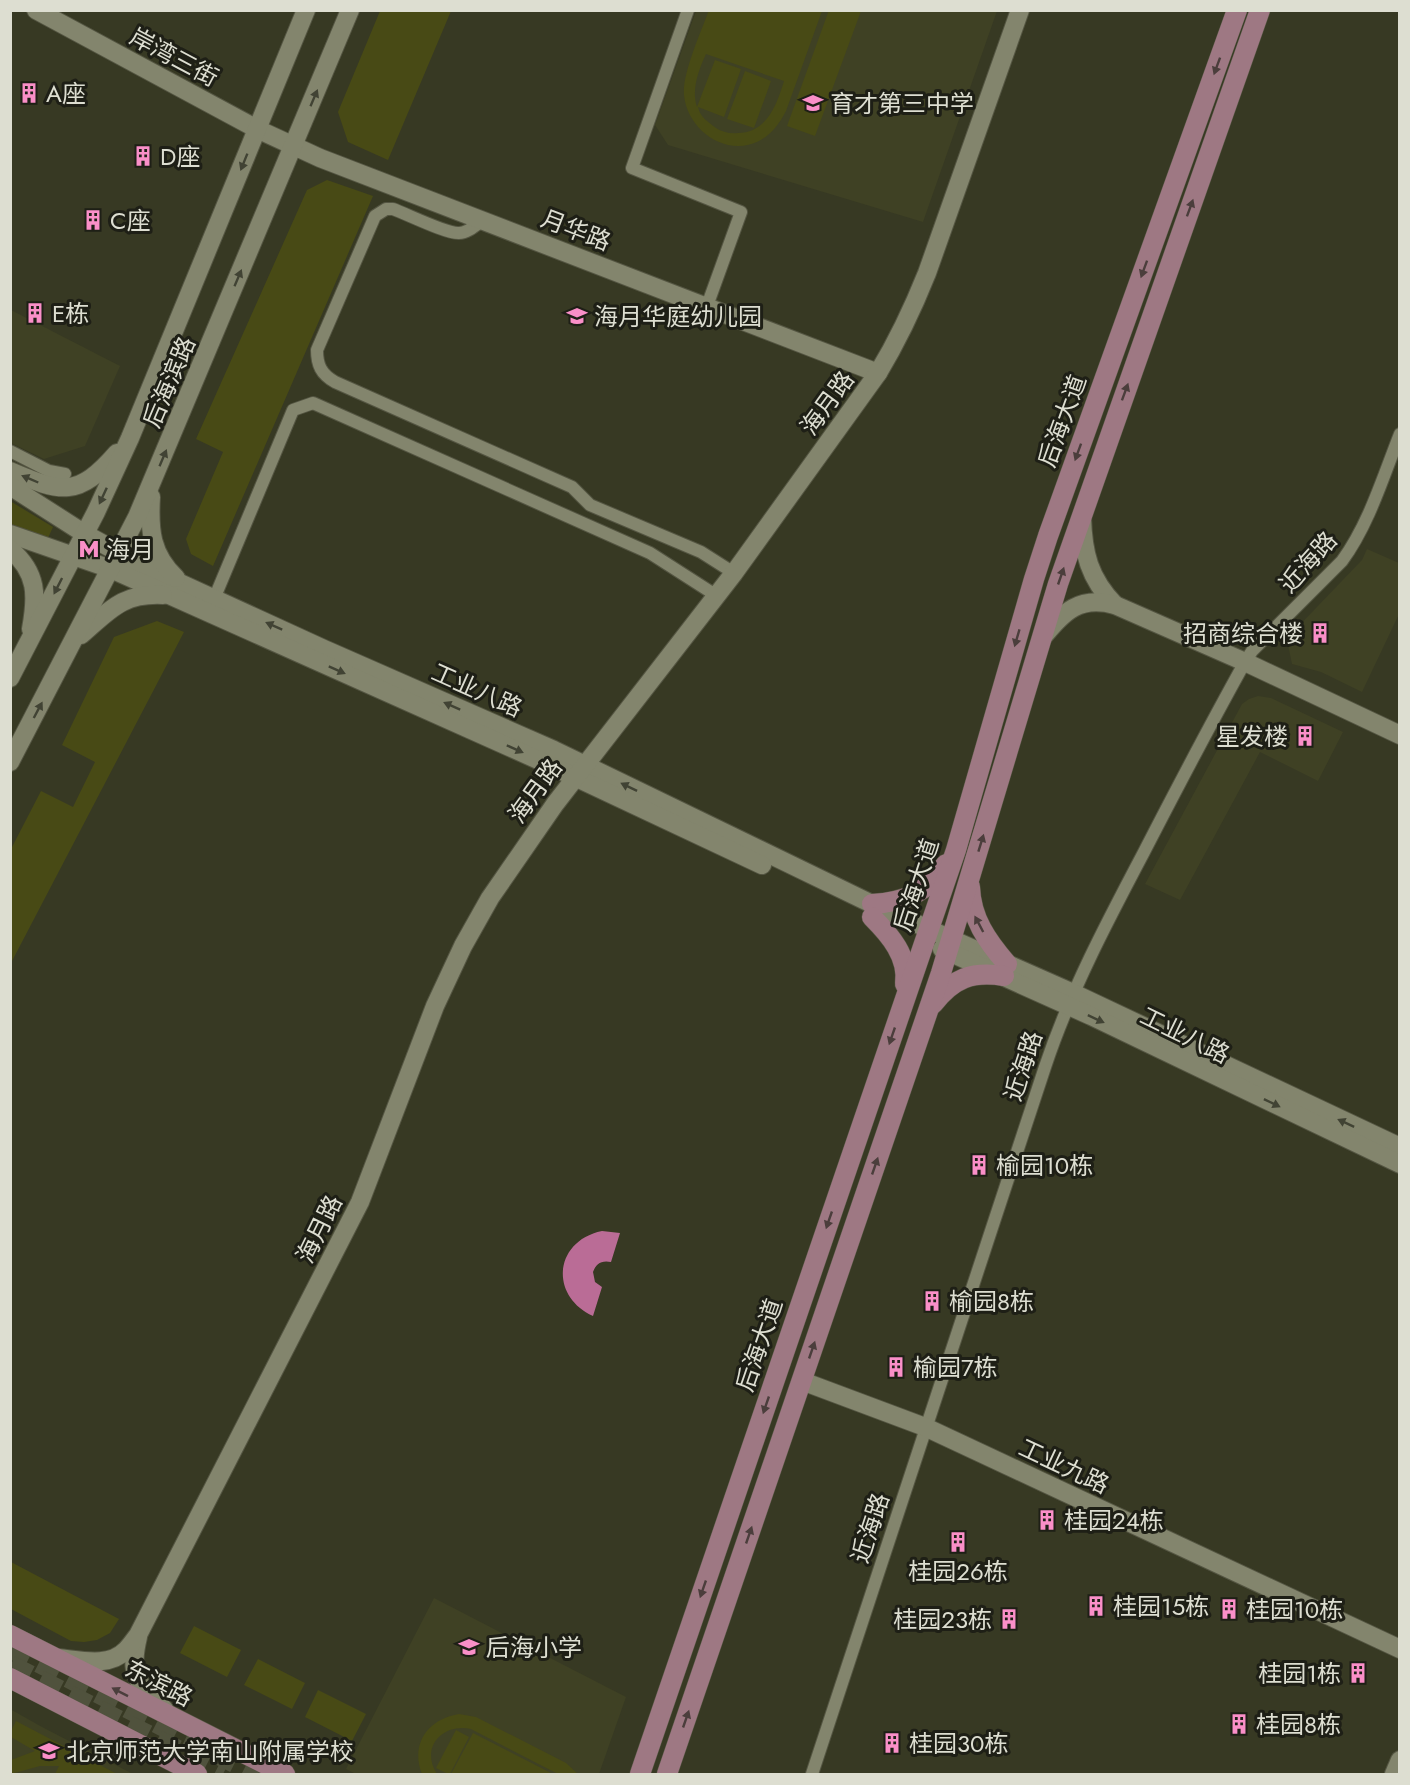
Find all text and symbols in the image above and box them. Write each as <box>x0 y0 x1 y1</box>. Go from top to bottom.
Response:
street label: 岸湾三街 <box>123 19 225 95</box>
one-way arrow <box>1211 57 1221 75</box>
place label: A座 <box>46 76 86 111</box>
building icon: A座 <box>17 81 41 105</box>
place label: 育才第三中学 <box>830 86 974 121</box>
one-way arrow <box>310 89 319 107</box>
school or university icon: 育才第三中学 <box>801 91 825 115</box>
place label: D座 <box>160 139 200 174</box>
building icon: D座 <box>131 144 155 168</box>
one-way arrow <box>238 153 248 171</box>
one-way arrow <box>1186 199 1196 217</box>
street label: 月华路 <box>536 201 616 259</box>
place label: C座 <box>110 203 150 238</box>
building icon: C座 <box>81 208 105 232</box>
one-way arrow <box>1138 260 1148 278</box>
one-way arrow <box>234 269 243 287</box>
place label: E栋 <box>52 296 89 331</box>
place label: 海月华庭幼儿园 <box>594 299 762 334</box>
building icon: E栋 <box>23 301 47 325</box>
school or university icon: 海月华庭幼儿园 <box>565 304 589 328</box>
street label: 后海滨路 <box>134 331 204 433</box>
street label: 海月路 <box>792 364 862 442</box>
street label: 后海大道 <box>1029 370 1095 472</box>
one-way arrow <box>1121 383 1131 401</box>
one-way arrow <box>1073 444 1083 462</box>
one-way arrow <box>158 448 168 466</box>
one-way arrow <box>21 475 38 484</box>
one-way arrow <box>99 488 108 505</box>
street label: 近海路 <box>1271 524 1345 600</box>
place label: 海月 <box>106 532 154 567</box>
metro station icon: 海月 <box>77 537 101 561</box>
one-way arrow <box>1056 567 1066 585</box>
one-way arrow <box>54 577 63 594</box>
place label: 招商综合楼 <box>1183 616 1303 651</box>
building icon: 招商综合楼 <box>1308 621 1332 645</box>
one-way arrow <box>265 622 282 631</box>
one-way arrow <box>1012 629 1021 647</box>
street label: 工业八路 <box>426 654 528 726</box>
one-way arrow <box>328 665 346 675</box>
one-way arrow <box>443 700 461 710</box>
one-way arrow <box>33 701 43 718</box>
place label: 星发楼 <box>1216 719 1288 754</box>
building icon: 星发楼 <box>1293 724 1317 748</box>
one-way arrow <box>506 745 523 754</box>
street label: 海月路 <box>500 752 570 830</box>
one-way arrow <box>621 782 638 791</box>
street label: 后海大道 <box>885 834 947 936</box>
one-way arrow <box>977 834 986 852</box>
one-way arrow <box>974 915 984 932</box>
street label: 工业八路 <box>1134 998 1236 1072</box>
one-way arrow <box>1088 1015 1105 1024</box>
street label: 近海路 <box>995 1026 1051 1106</box>
one-way arrow <box>887 1027 896 1045</box>
one-way arrow <box>1264 1099 1281 1108</box>
one-way arrow <box>1338 1118 1355 1127</box>
place label: 榆园10栋 <box>996 1148 1093 1183</box>
building icon: 榆园10栋 <box>967 1153 991 1177</box>
one-way arrow <box>871 1156 881 1174</box>
street label: 海月路 <box>287 1189 351 1269</box>
one-way arrow <box>823 1211 833 1229</box>
place label: 榆园8栋 <box>949 1284 1034 1319</box>
building icon: 榆园8栋 <box>920 1289 944 1313</box>
street label: 后海大道 <box>727 1294 791 1396</box>
one-way arrow <box>808 1341 818 1359</box>
place label: 榆园7栋 <box>913 1350 998 1385</box>
building icon: 榆园7栋 <box>884 1355 908 1379</box>
one-way arrow <box>760 1396 770 1414</box>
street label: 工业九路 <box>1013 1430 1115 1502</box>
street label: 近海路 <box>842 1488 898 1568</box>
place label: 桂园24栋 <box>1064 1503 1164 1538</box>
building icon: 桂园24栋 <box>1035 1508 1059 1532</box>
one-way arrow <box>745 1526 755 1544</box>
building icon: 桂园26栋 <box>946 1530 970 1554</box>
place label: 桂园26栋 <box>908 1554 1008 1589</box>
one-way arrow <box>698 1580 707 1598</box>
place label: 桂园15栋 <box>1113 1589 1209 1624</box>
place label: 桂园10栋 <box>1246 1592 1343 1627</box>
building icon: 桂园15栋 <box>1084 1594 1108 1618</box>
building icon: 桂园10栋 <box>1217 1597 1241 1621</box>
place label: 桂园23栋 <box>893 1602 992 1637</box>
building icon: 桂园23栋 <box>997 1607 1021 1631</box>
place label: 后海小学 <box>486 1630 582 1665</box>
school or university icon: 后海小学 <box>457 1635 481 1659</box>
street label: 东滨路 <box>119 1651 199 1715</box>
place label: 桂园1栋 <box>1258 1656 1341 1691</box>
building icon: 桂园1栋 <box>1346 1661 1370 1685</box>
one-way arrow <box>112 1687 129 1696</box>
place label: 桂园8栋 <box>1256 1707 1341 1742</box>
one-way arrow <box>682 1710 692 1728</box>
building icon: 桂园8栋 <box>1227 1712 1251 1736</box>
place label: 桂园30栋 <box>909 1726 1009 1761</box>
building icon: 桂园30栋 <box>880 1731 904 1755</box>
place label: 北京师范大学南山附属学校 <box>66 1734 354 1769</box>
school or university icon: 北京师范大学南山附属学校 <box>37 1739 61 1763</box>

